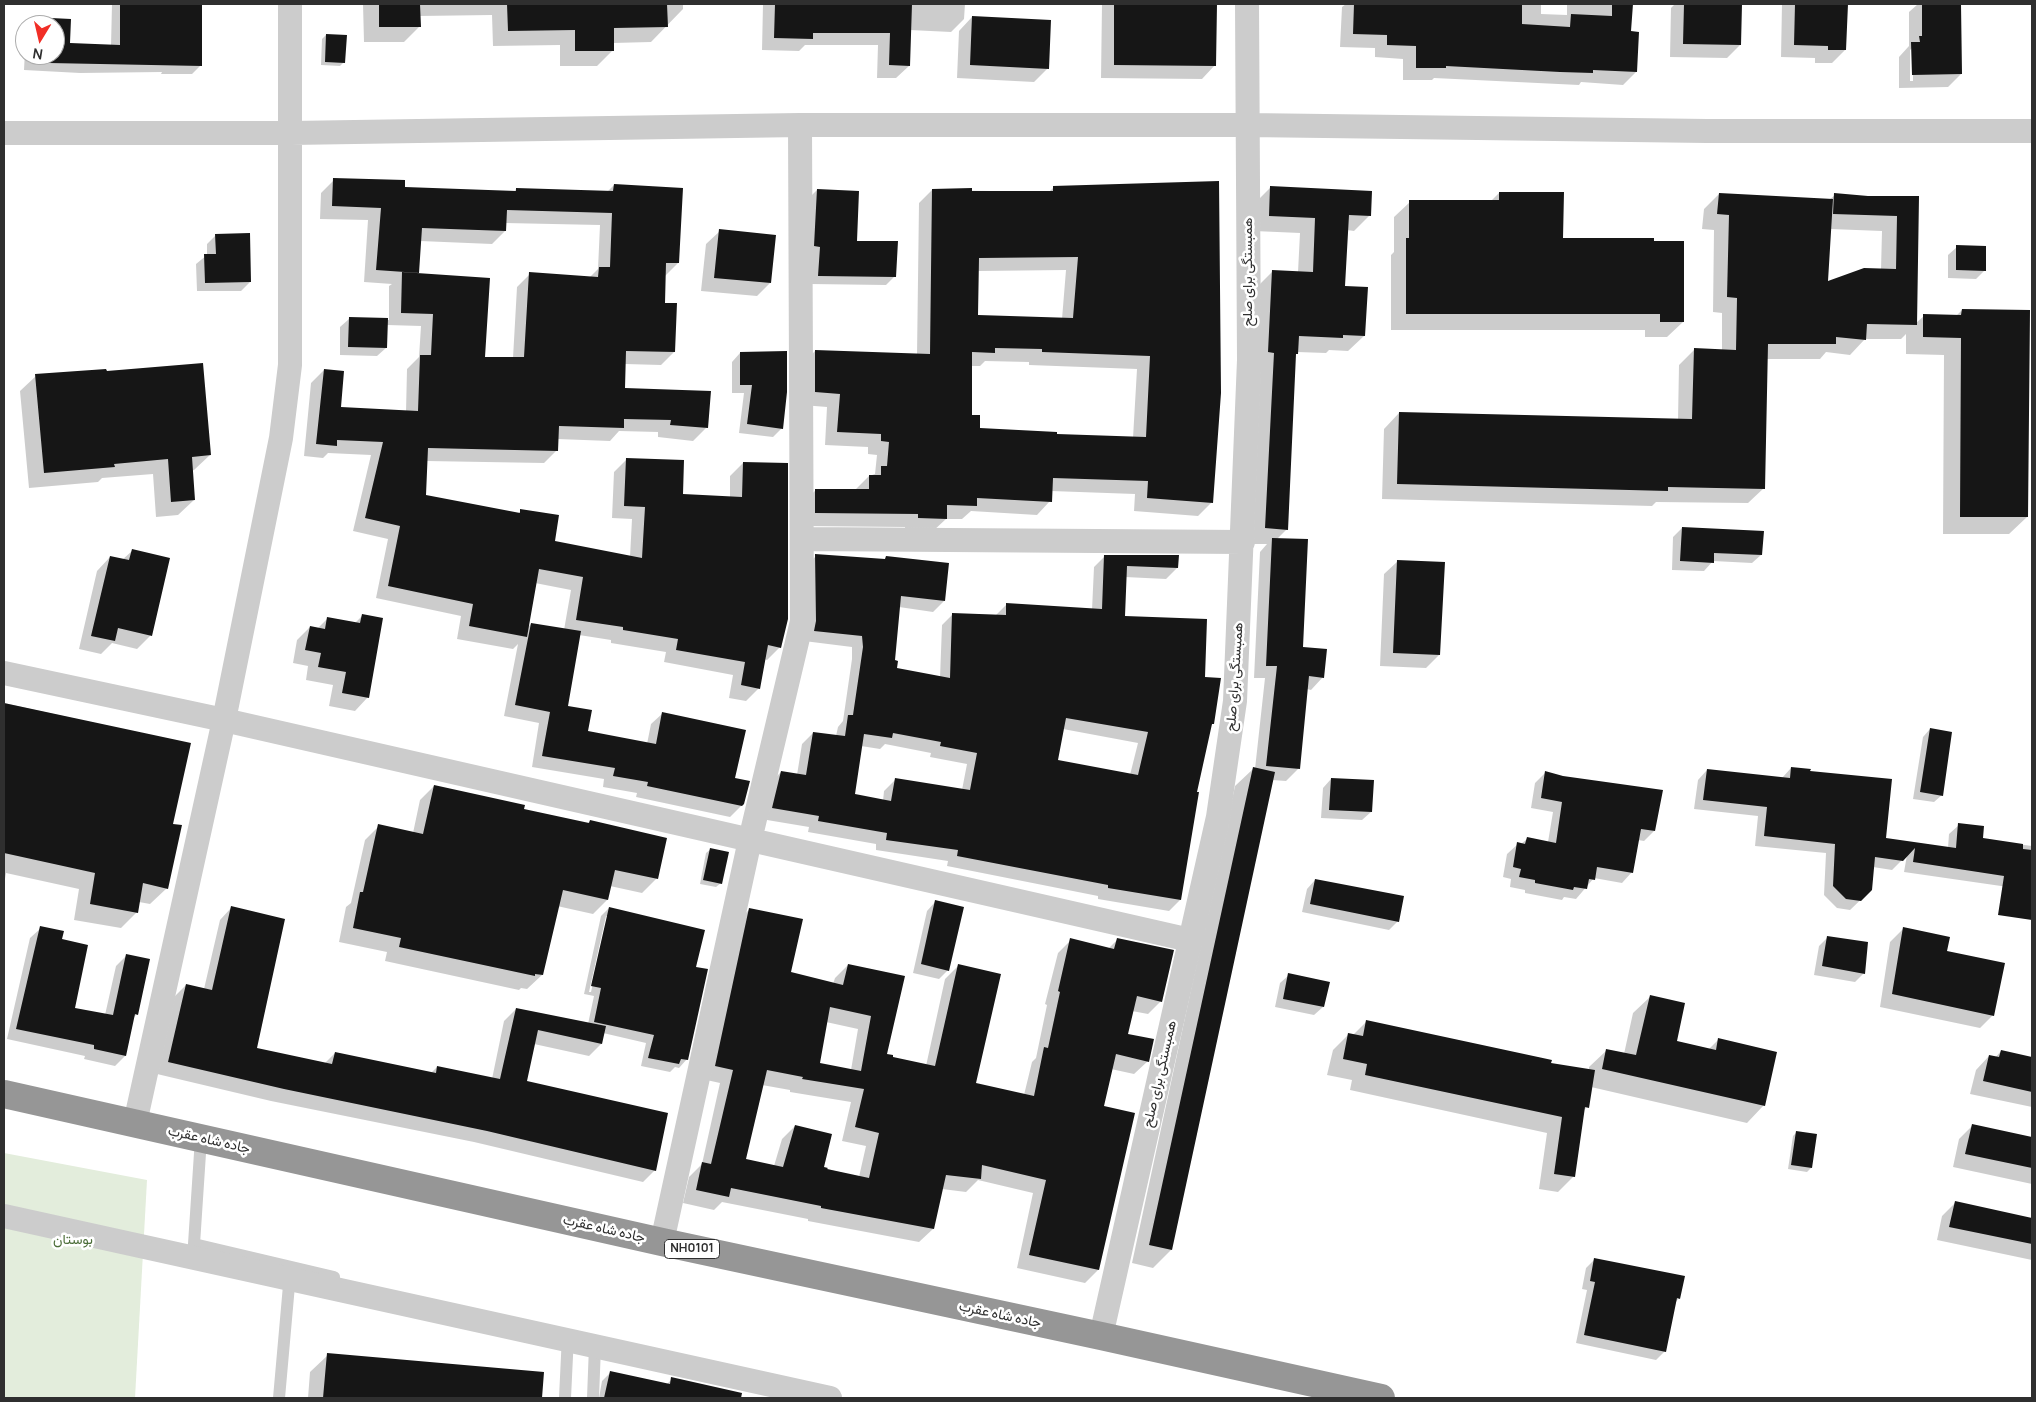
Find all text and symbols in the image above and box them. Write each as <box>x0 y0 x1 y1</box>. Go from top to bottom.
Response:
north arrow <box>15 15 65 65</box>
text: N <box>31 44 44 64</box>
street label: همبستگی برای صلح <box>1240 217 1256 327</box>
street label: همبستگی برای صلح <box>1223 622 1247 732</box>
street label: همبستگی برای صلح <box>1140 1019 1180 1129</box>
street label: جاده شاه عقرب <box>166 1122 252 1158</box>
street label: جاده شاه عقرب <box>561 1211 647 1247</box>
park label: بوستان <box>53 1232 93 1248</box>
road number: NH0101 <box>664 1240 720 1258</box>
street label: جاده شاه عقرب <box>957 1298 1043 1332</box>

